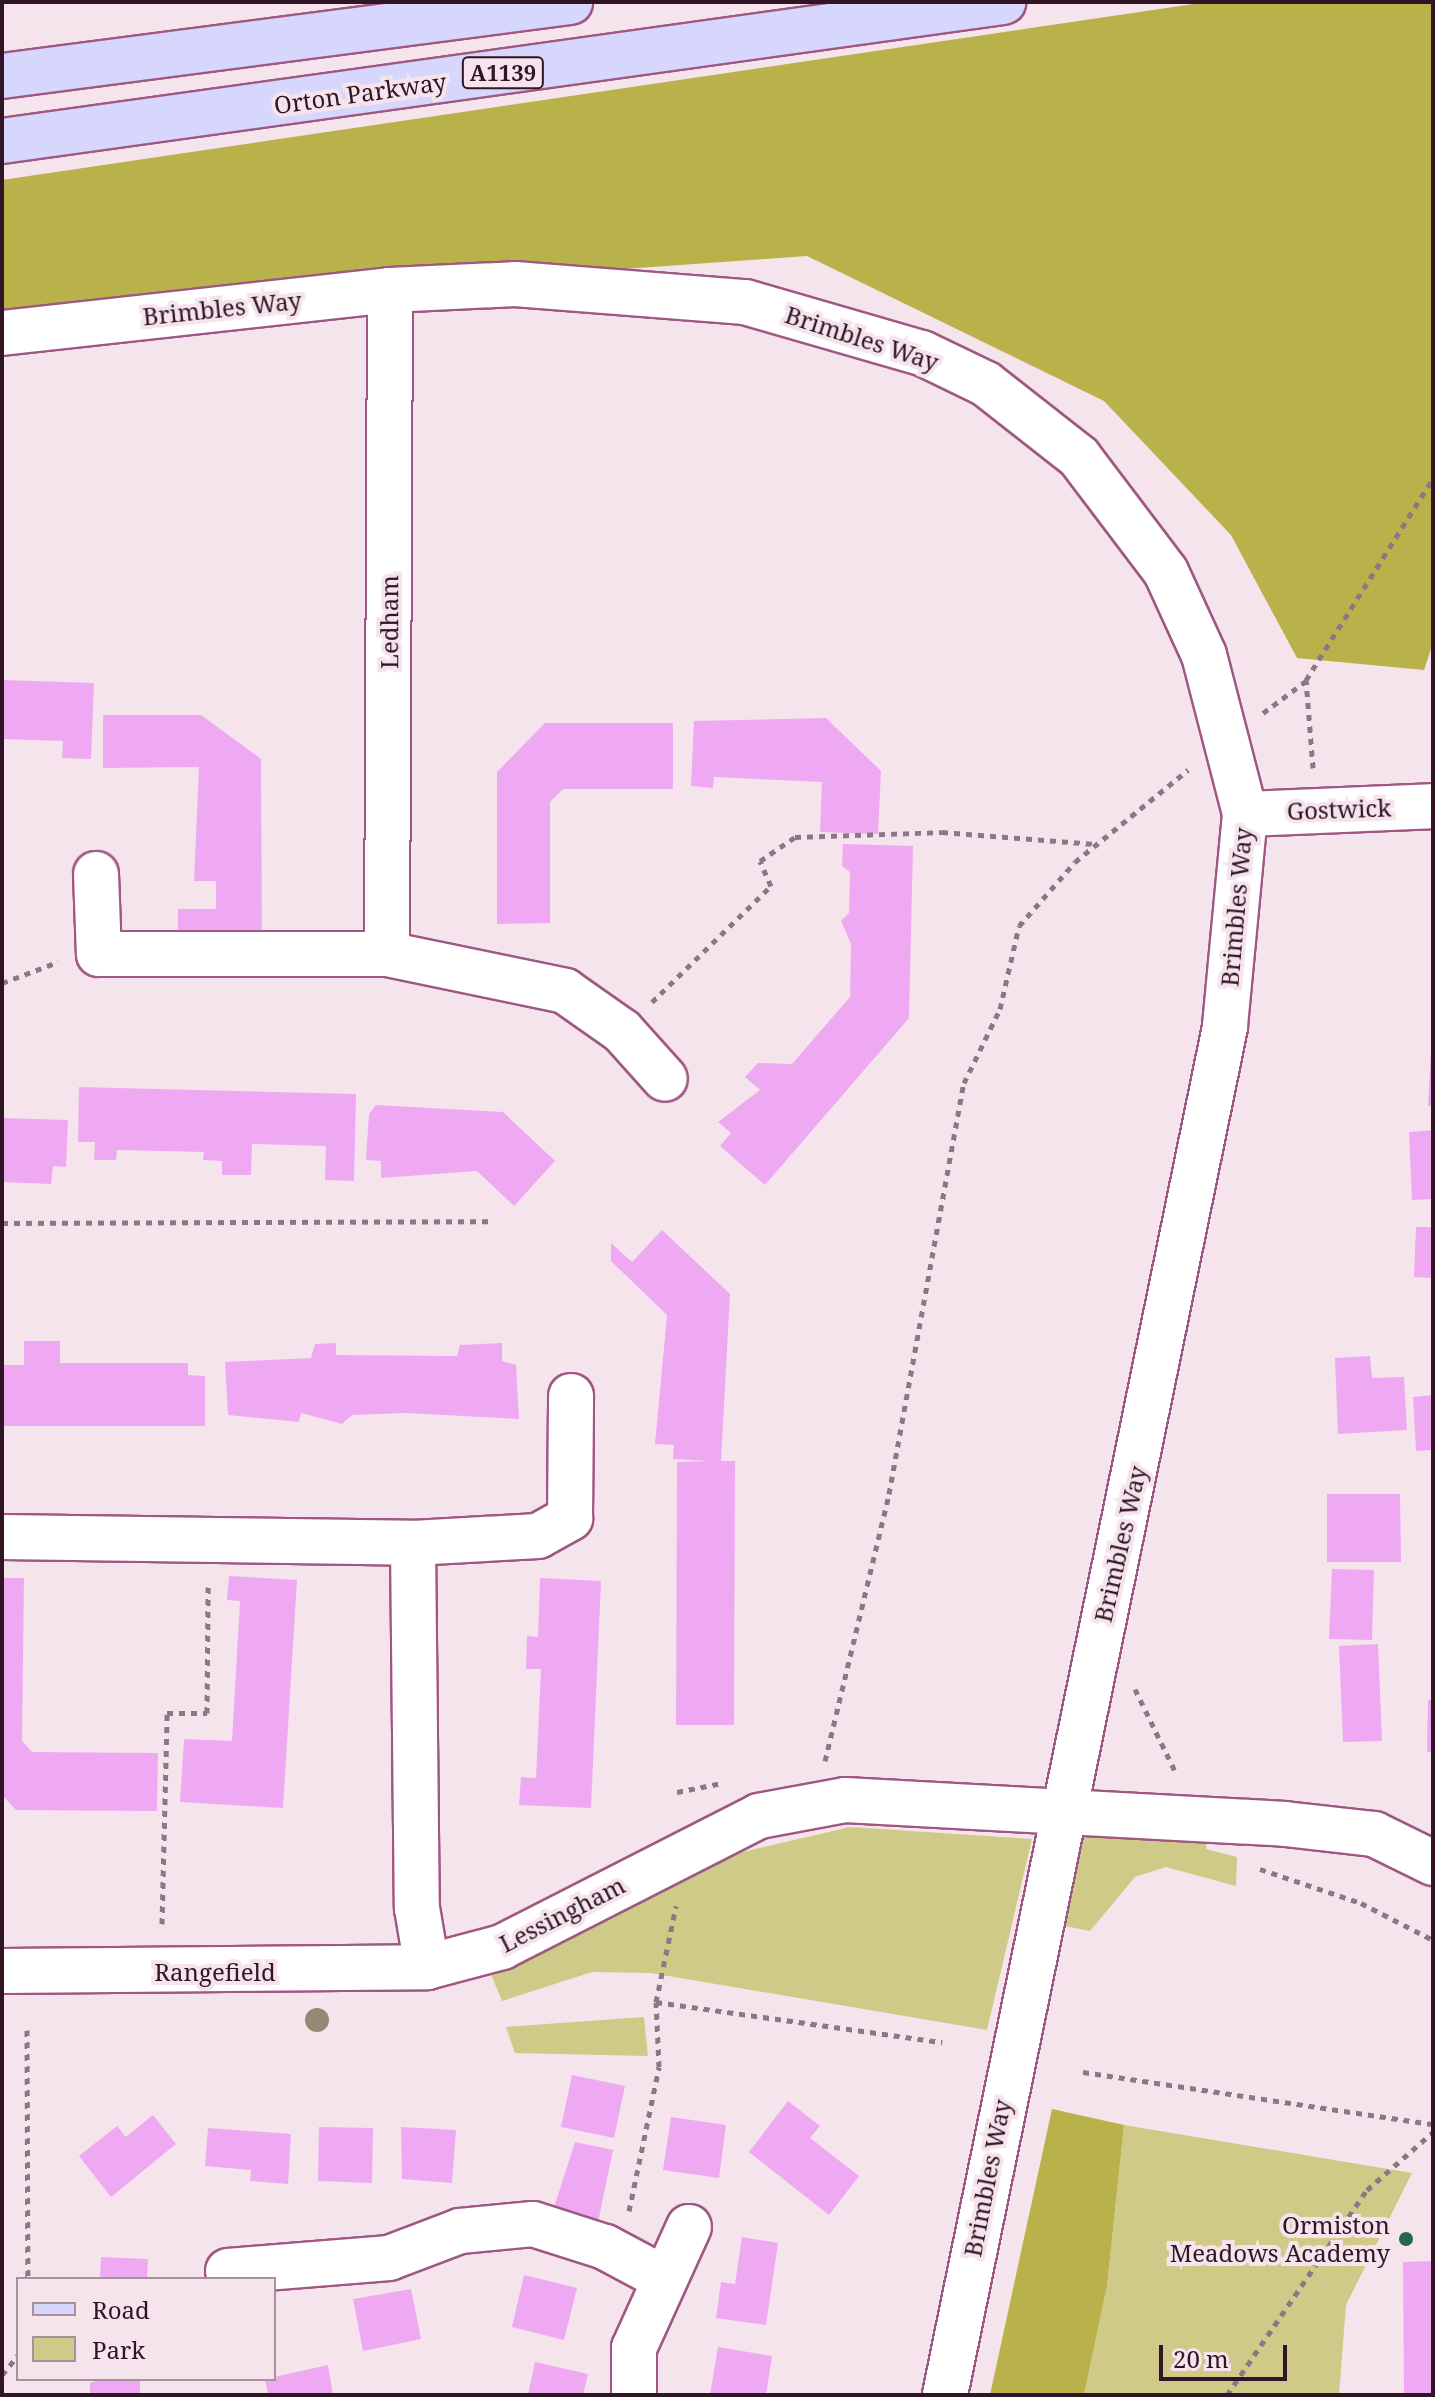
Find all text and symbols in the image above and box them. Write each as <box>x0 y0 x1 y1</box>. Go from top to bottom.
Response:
road number: A1139 <box>461 55 545 91</box>
street label: Orton Parkway <box>272 67 448 119</box>
street label: Brimbles Way <box>141 285 303 331</box>
street label: Brimbles Way <box>782 300 942 376</box>
street label: Ledham <box>375 575 403 669</box>
street label: Gostwick <box>1286 793 1392 825</box>
street label: Brimbles Way <box>1215 826 1257 988</box>
street label: Brimbles Way <box>1088 1463 1152 1625</box>
street label: Lessingham <box>494 1870 630 1958</box>
street label: Rangefield <box>154 1958 276 1986</box>
street label: Brimbles Way <box>958 2097 1016 2259</box>
place label: Ormiston Meadows Academy <box>1170 2211 1390 2267</box>
marker: Ormiston Meadows Academy <box>1397 2230 1415 2248</box>
legend <box>16 2277 276 2381</box>
text: Road <box>92 2293 150 2326</box>
scale bar <box>1163 2329 1291 2379</box>
text: Park <box>92 2333 145 2366</box>
text: 20 m <box>1173 2342 1229 2375</box>

